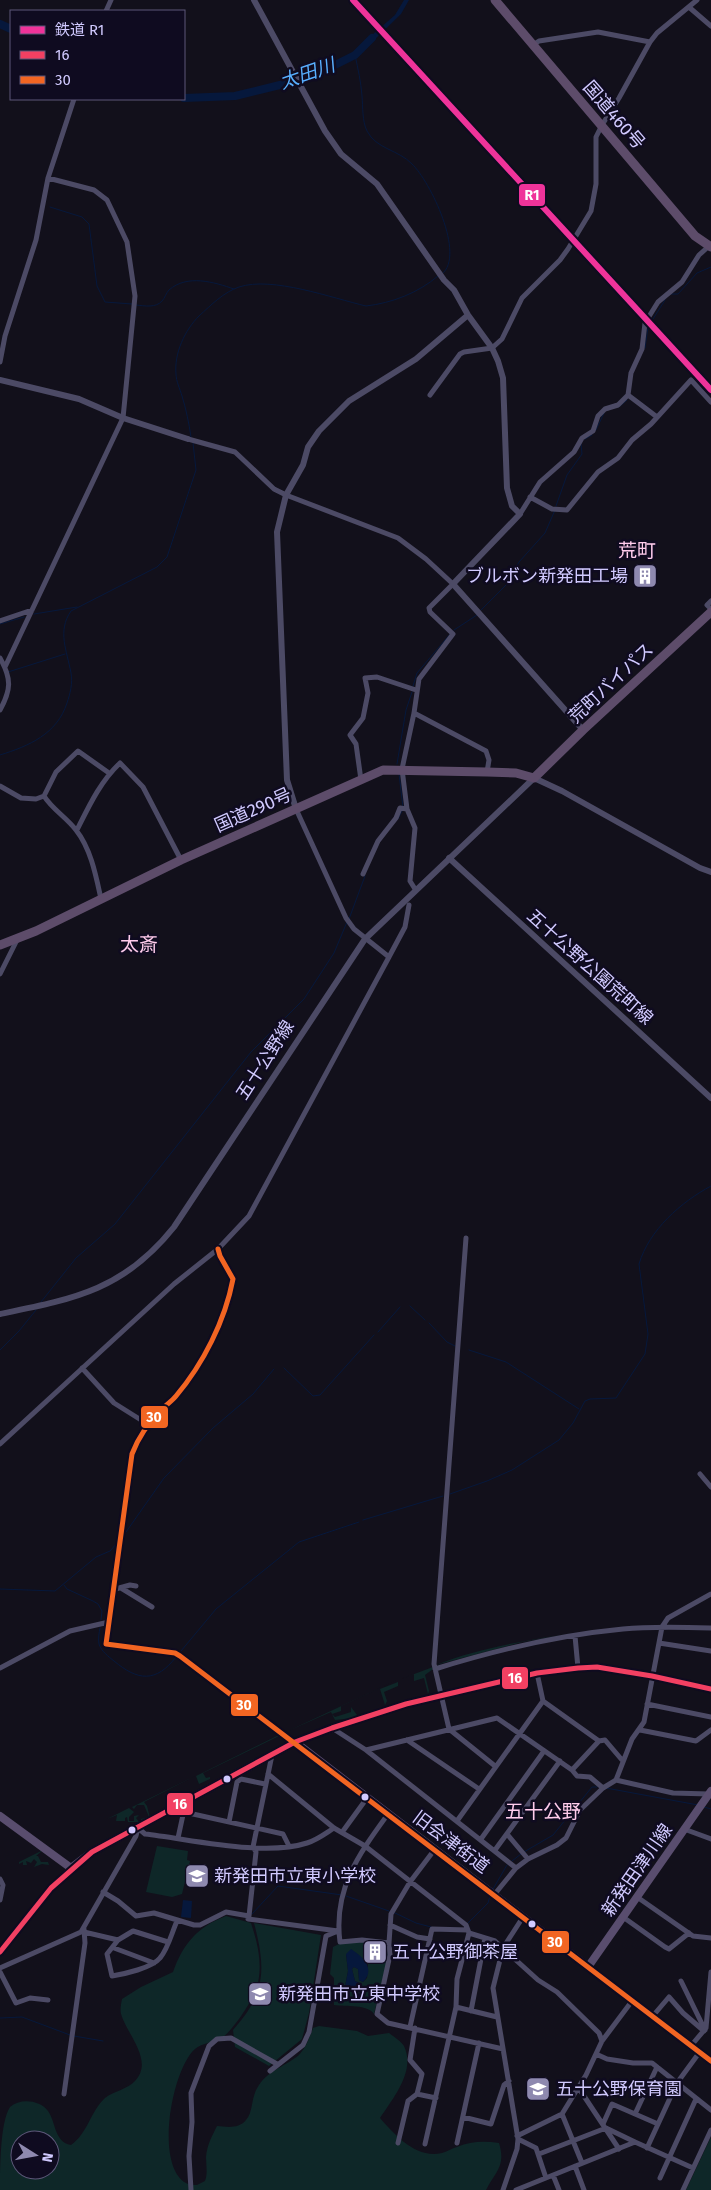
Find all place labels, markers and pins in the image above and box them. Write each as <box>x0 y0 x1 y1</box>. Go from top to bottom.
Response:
building icon: ブルボン新発田工場 <box>632 563 658 589</box>
place label: ブルボン新発田工場 <box>466 565 628 587</box>
unlabelled marker <box>222 1774 232 1784</box>
unlabelled marker <box>360 1792 370 1802</box>
unlabelled marker <box>127 1825 137 1835</box>
school or university icon: 新発田市立東小学校 <box>184 1863 210 1889</box>
place label: 新発田市立東小学校 <box>214 1865 376 1887</box>
unlabelled marker <box>527 1919 537 1929</box>
building icon: 五十公野御茶屋 <box>362 1939 388 1965</box>
place label: 五十公野御茶屋 <box>392 1941 518 1963</box>
school or university icon: 新発田市立東中学校 <box>247 1981 273 2007</box>
place label: 新発田市立東中学校 <box>278 1983 440 2005</box>
school or university icon: 五十公野保育園 <box>525 2076 551 2102</box>
place label: 五十公野保育園 <box>556 2078 682 2100</box>

